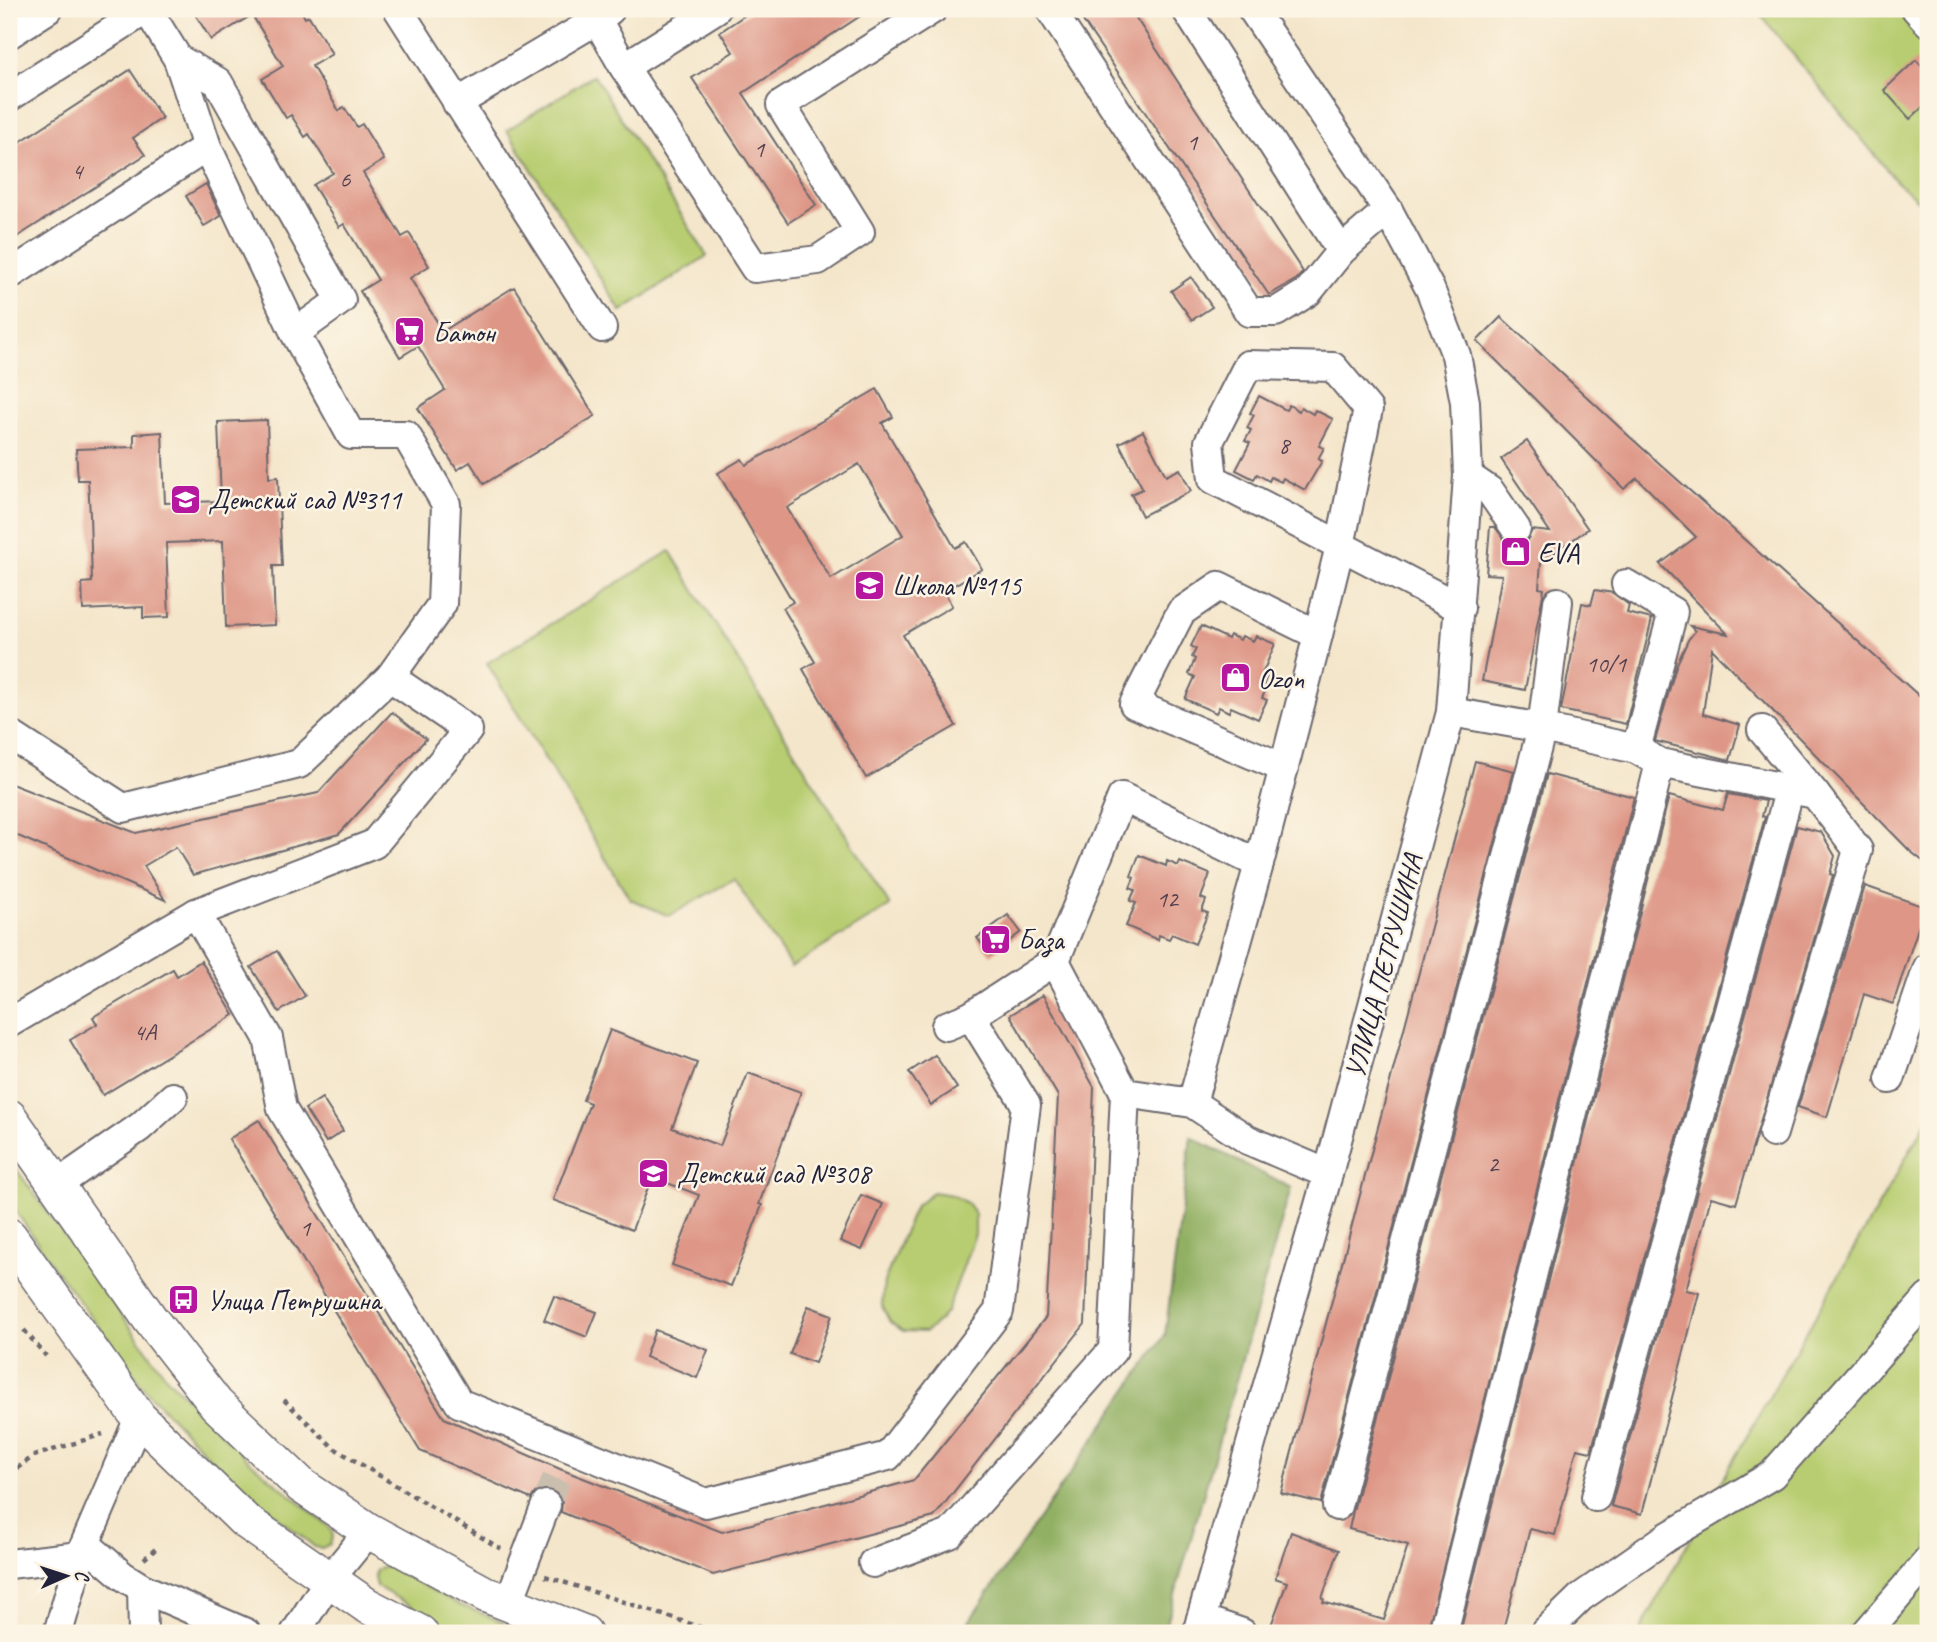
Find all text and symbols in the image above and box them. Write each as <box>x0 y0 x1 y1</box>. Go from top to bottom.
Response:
house number: 1 <box>1187 127 1199 157</box>
house number: 1 <box>754 134 766 164</box>
house number: 4 <box>72 156 85 186</box>
house number: 6 <box>340 164 352 194</box>
supermarket icon: Батон <box>393 315 427 349</box>
place label: Батон <box>433 315 497 350</box>
house number: 8 <box>1279 430 1292 460</box>
school or university icon: Детский сад №311 <box>168 482 202 516</box>
place label: Детский сад №311 <box>208 482 403 517</box>
shop icon: EVA <box>1498 535 1532 569</box>
place label: EVA <box>1538 535 1580 570</box>
school or university icon: Школа №115 <box>852 568 886 602</box>
place label: Школа №115 <box>892 568 1023 603</box>
house number: 10/1 <box>1586 649 1627 679</box>
shop icon: Ozon <box>1218 661 1252 695</box>
place label: Ozon <box>1258 661 1304 696</box>
street label: УЛИЦА ПЕТРУШИНА <box>1337 849 1431 1082</box>
house number: 12 <box>1156 884 1180 914</box>
supermarket icon: База <box>978 922 1012 956</box>
place label: База <box>1018 922 1065 958</box>
house number: 4А <box>134 1017 157 1047</box>
house number: 2 <box>1488 1149 1501 1179</box>
school or university icon: Детский сад №308 <box>637 1156 671 1190</box>
place label: Детский сад №308 <box>677 1156 873 1191</box>
house number: 1 <box>300 1213 312 1243</box>
bus stop icon: Улица Петрушина <box>167 1283 201 1317</box>
place label: Улица Петрушина <box>207 1283 383 1318</box>
north arrow <box>32 1540 102 1610</box>
text: С <box>70 1570 94 1583</box>

